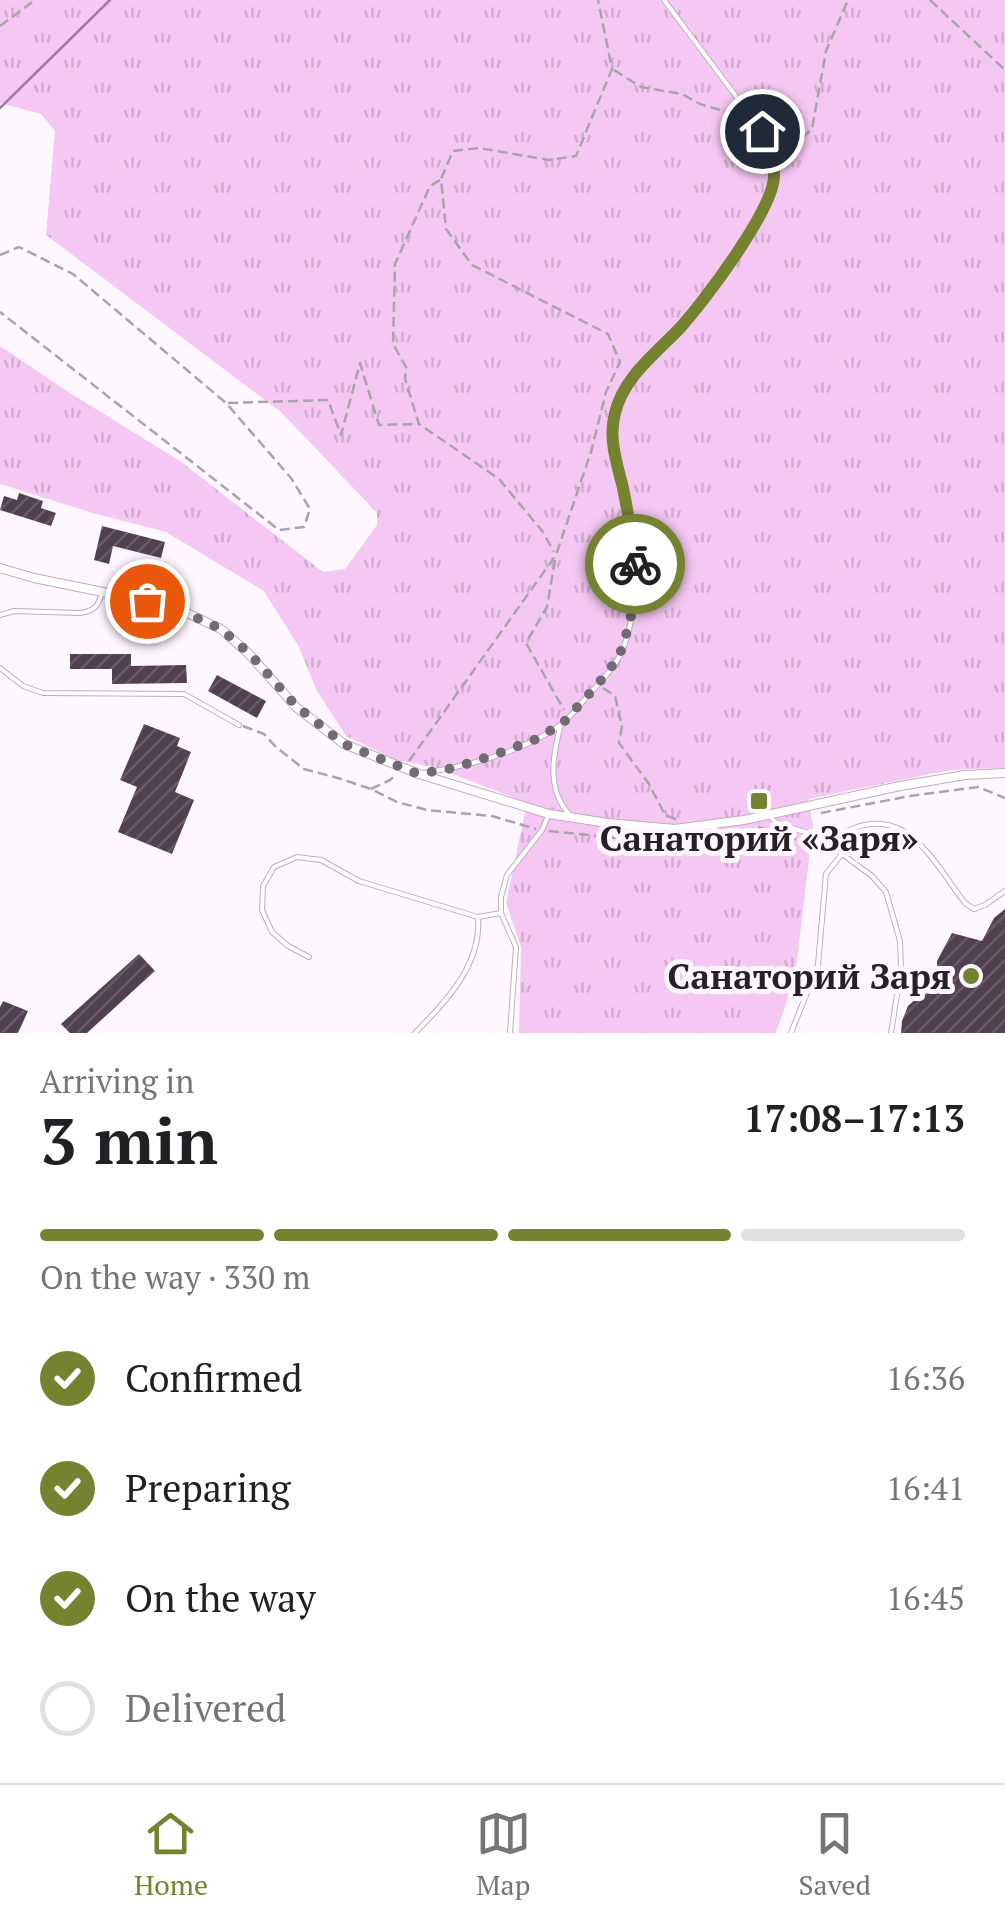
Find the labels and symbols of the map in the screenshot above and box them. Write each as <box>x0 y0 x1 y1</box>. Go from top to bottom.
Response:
pin <box>720 89 805 174</box>
courier <box>585 514 685 614</box>
pin <box>105 559 190 644</box>
marker: Санаторий «Заря» <box>748 790 770 812</box>
place label: Санаторий «Заря» <box>600 815 918 861</box>
place label: Санаторий Заря <box>668 953 951 999</box>
marker: Санаторий Заря <box>960 965 982 987</box>

